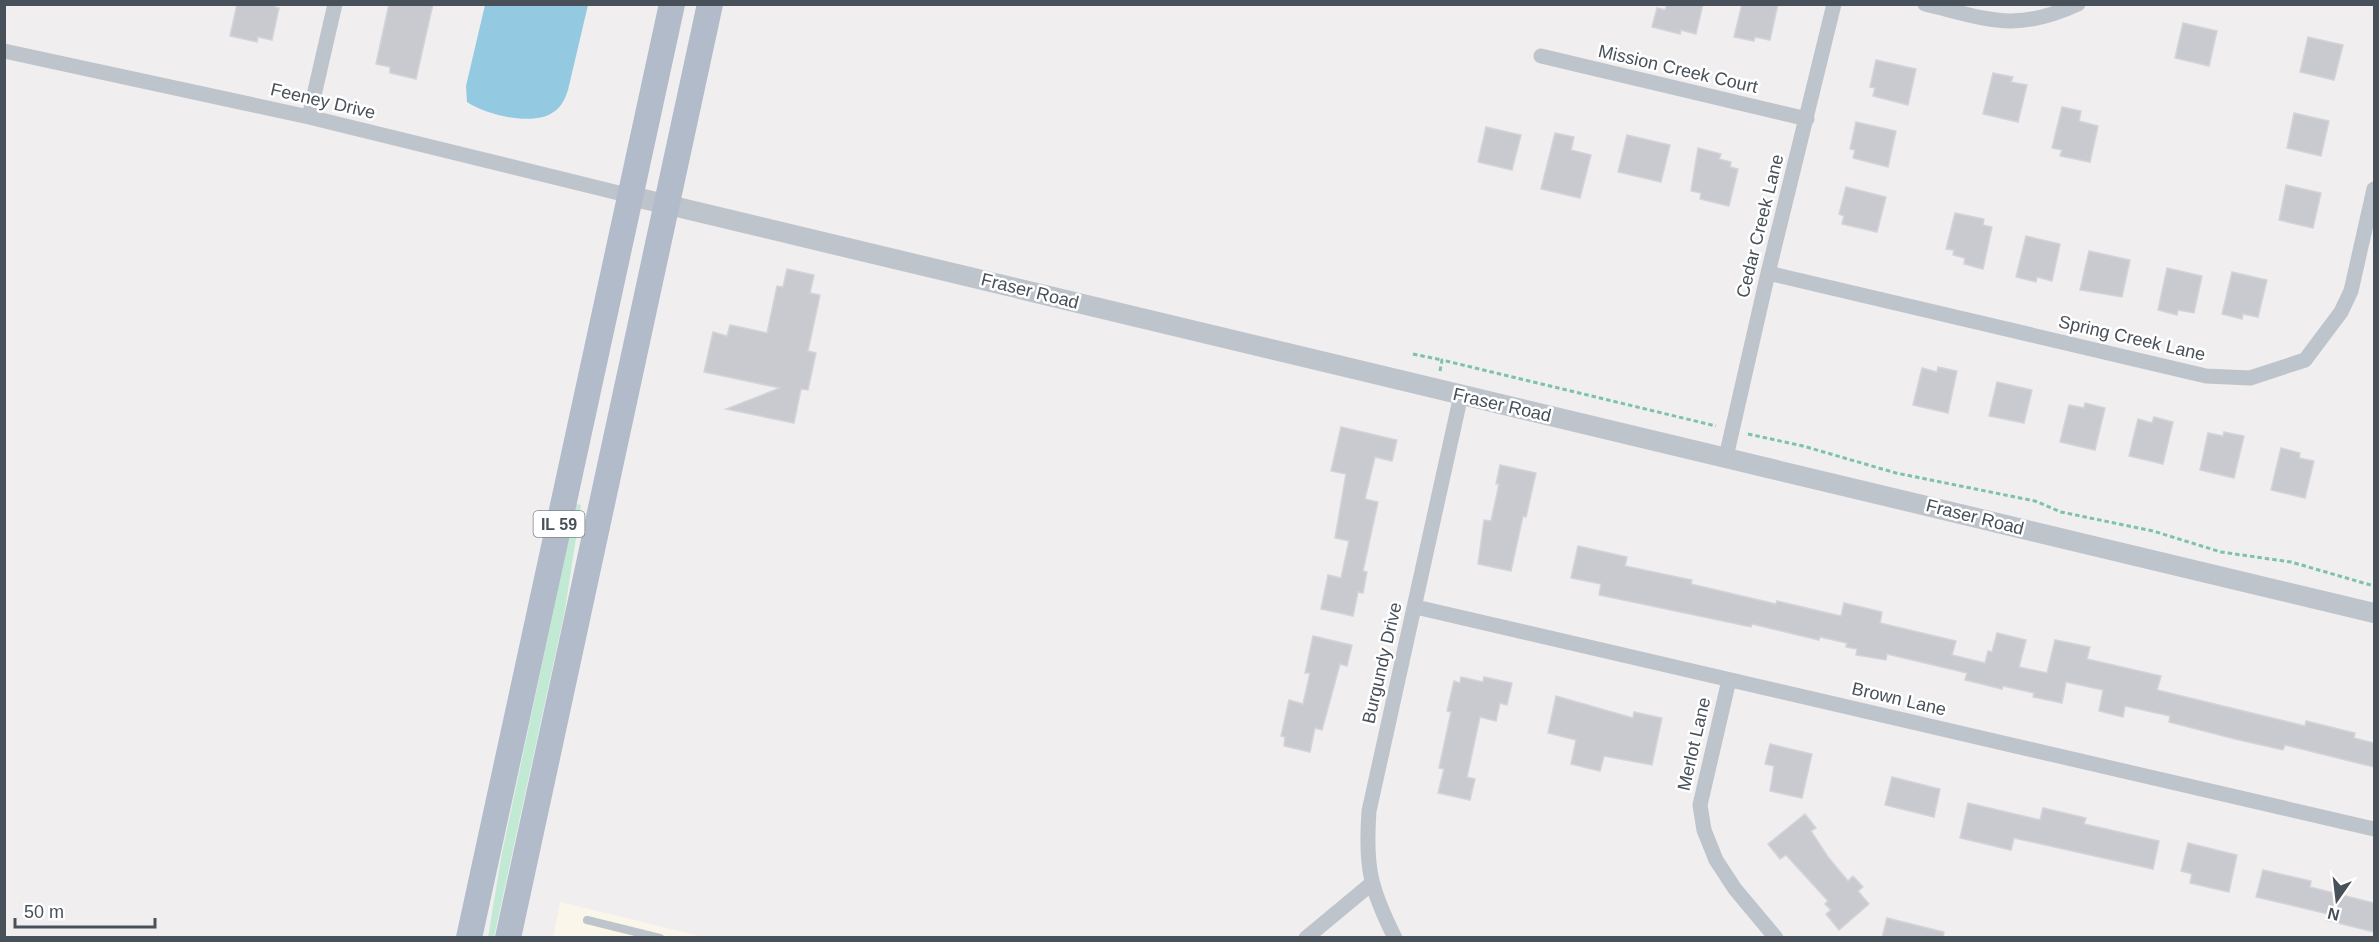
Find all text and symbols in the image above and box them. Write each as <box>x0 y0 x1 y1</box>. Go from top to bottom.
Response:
street label: Mission Creek Court <box>1596 41 1760 97</box>
street label: Feeney Drive <box>269 79 377 123</box>
street label: Cedar Creek Lane <box>1733 152 1787 300</box>
street label: Fraser Road <box>979 269 1081 313</box>
street label: Spring Creek Lane <box>2057 311 2207 365</box>
street label: Fraser Road <box>1451 384 1553 426</box>
street label: Fraser Road <box>1924 495 2026 539</box>
road number: IL 59 <box>534 511 584 537</box>
street label: Burgundy Drive <box>1358 600 1406 726</box>
street label: Brown Lane <box>1850 678 1948 720</box>
street label: Merlot Lane <box>1674 695 1714 793</box>
north arrow <box>2307 870 2367 930</box>
scale bar <box>15 891 154 929</box>
text: 50 m <box>24 902 64 922</box>
text: N <box>2326 904 2341 924</box>

